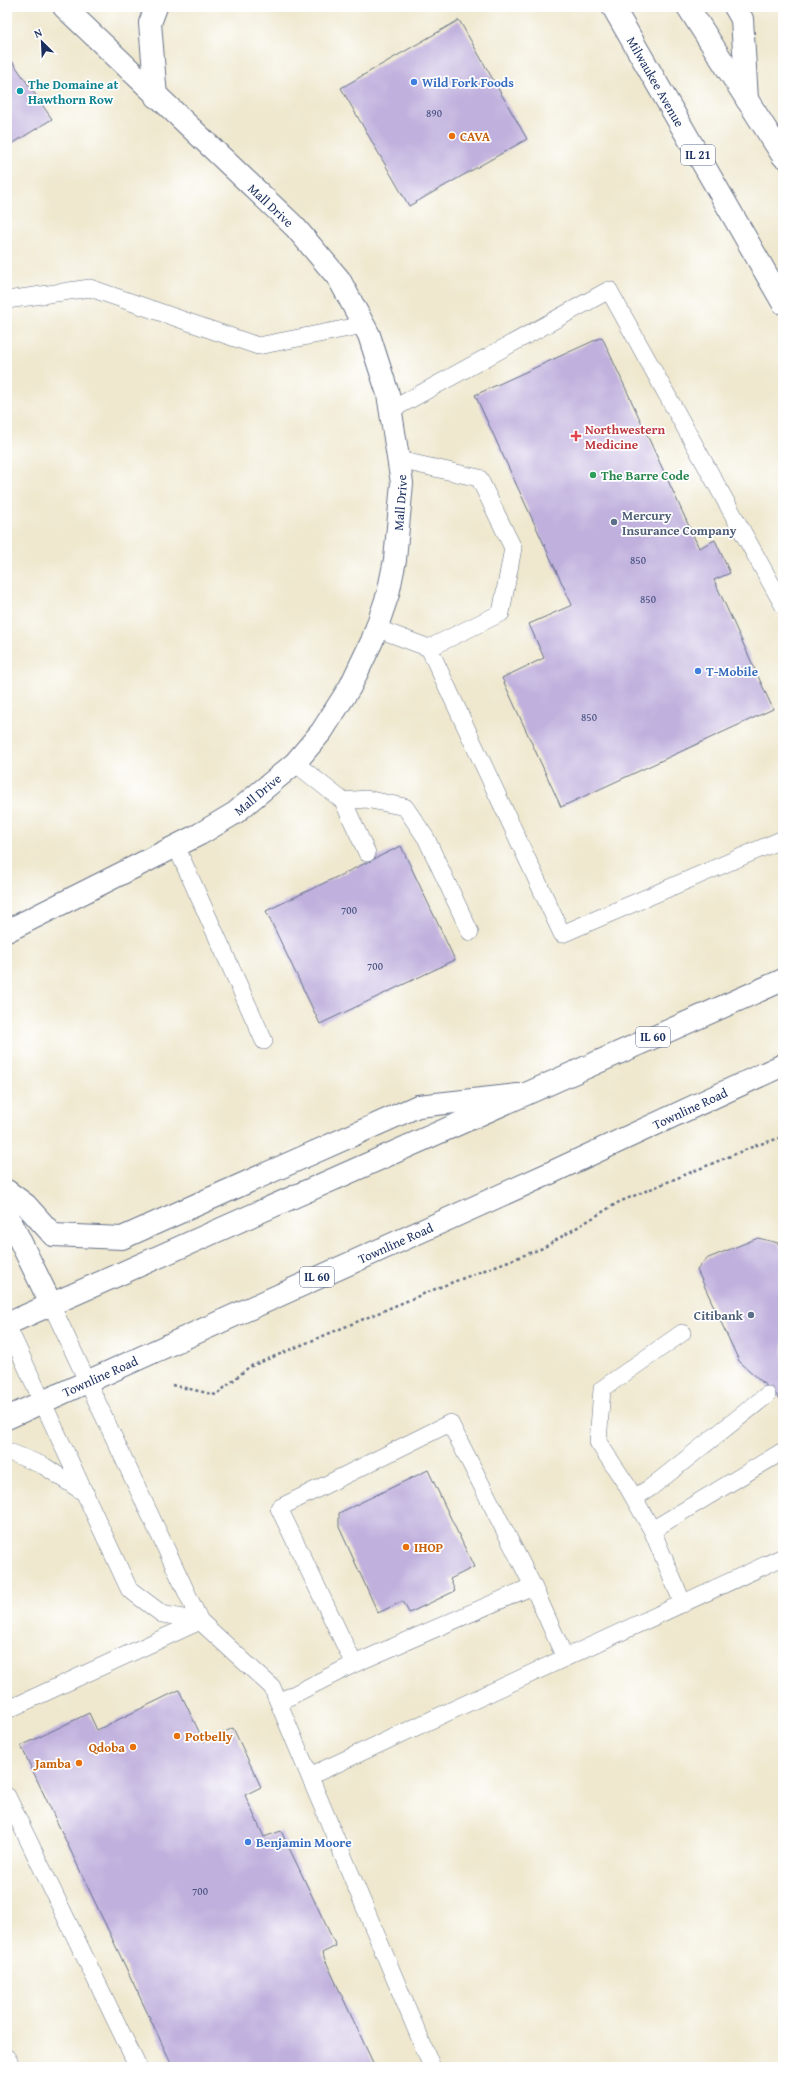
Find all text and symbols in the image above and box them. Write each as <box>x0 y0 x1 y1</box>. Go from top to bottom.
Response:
north arrow <box>22 22 62 62</box>
text: N <box>31 24 45 42</box>
street label: Milwaukee Avenue <box>622 33 689 131</box>
place label: Wild Fork Foods <box>422 73 514 92</box>
place label: The Domaine at Hawthorn Row <box>28 75 118 109</box>
marker: Wild Fork Foods <box>409 77 419 87</box>
marker: The Domaine at Hawthorn Row <box>15 86 25 96</box>
house number: 890 <box>426 105 442 121</box>
place label: CAVA <box>460 127 491 146</box>
marker: CAVA <box>447 131 457 141</box>
road number: IL 21 <box>681 145 715 165</box>
street label: Mall Drive <box>244 179 298 231</box>
place label: Northwestern Medicine <box>585 420 666 454</box>
marker: Northwestern Medicine <box>570 430 582 442</box>
place label: The Barre Code <box>601 466 689 485</box>
marker: The Barre Code <box>588 470 598 480</box>
street label: Mall Drive <box>389 473 412 531</box>
place label: Mercury Insurance Company <box>622 506 737 540</box>
marker: Mercury Insurance Company <box>609 517 619 527</box>
house number: 850 <box>630 552 646 568</box>
house number: 850 <box>640 591 656 607</box>
place label: T-Mobile <box>706 662 758 681</box>
marker: T-Mobile <box>693 666 703 676</box>
house number: 850 <box>581 709 597 725</box>
street label: Mall Drive <box>230 769 285 820</box>
house number: 700 <box>341 902 357 918</box>
house number: 700 <box>367 958 383 974</box>
road number: IL 60 <box>636 1027 670 1047</box>
street label: Townline Road <box>650 1083 731 1134</box>
street label: Townline Road <box>355 1218 436 1269</box>
road number: IL 60 <box>300 1267 334 1287</box>
place label: Citibank <box>694 1306 744 1325</box>
marker: Citibank <box>746 1310 756 1320</box>
street label: Townline Road <box>60 1351 141 1402</box>
place label: IHOP <box>414 1538 444 1557</box>
marker: IHOP <box>401 1542 411 1552</box>
place label: Potbelly <box>185 1727 233 1746</box>
marker: Potbelly <box>172 1731 182 1741</box>
place label: Qdoba <box>89 1738 125 1757</box>
marker: Qdoba <box>128 1742 138 1752</box>
place label: Jamba <box>33 1754 71 1773</box>
marker: Jamba <box>74 1758 84 1768</box>
place label: Benjamin Moore <box>256 1833 352 1852</box>
marker: Benjamin Moore <box>243 1837 253 1847</box>
house number: 700 <box>192 1883 208 1899</box>

